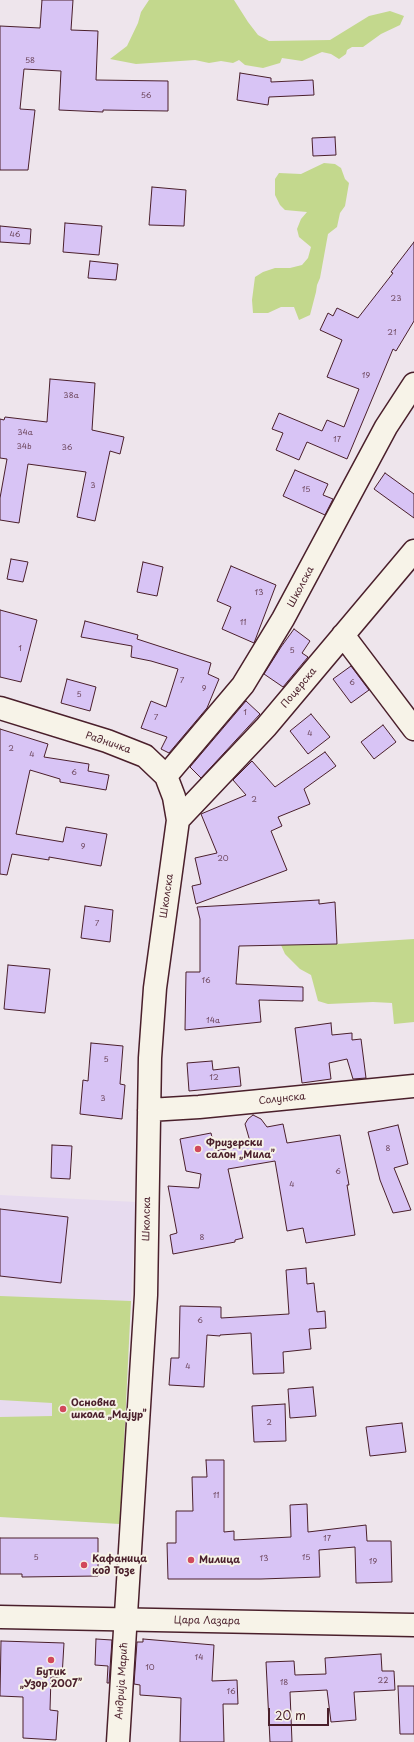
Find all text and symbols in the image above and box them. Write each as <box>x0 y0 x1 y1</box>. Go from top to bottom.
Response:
house number: 58 <box>25 56 35 66</box>
house number: 56 <box>141 91 151 101</box>
house number: 46 <box>10 230 20 240</box>
house number: 23 <box>391 294 401 304</box>
house number: 21 <box>387 328 397 338</box>
house number: 19 <box>362 371 370 381</box>
house number: 38a <box>63 391 79 401</box>
house number: 34a <box>17 428 33 438</box>
house number: 17 <box>333 435 341 445</box>
house number: 34b <box>16 442 32 452</box>
house number: 36 <box>62 443 72 453</box>
house number: 3 <box>90 481 96 491</box>
house number: 15 <box>302 485 310 495</box>
street label: Школска <box>285 565 317 609</box>
house number: 13 <box>255 588 263 598</box>
house number: 11 <box>240 618 246 628</box>
house number: 1 <box>18 644 22 654</box>
house number: 5 <box>289 646 295 656</box>
street label: Поцерска <box>279 665 319 711</box>
house number: 7 <box>180 676 184 686</box>
house number: 6 <box>349 678 355 688</box>
house number: 9 <box>202 684 206 694</box>
house number: 5 <box>76 690 82 700</box>
house number: 1 <box>243 708 247 718</box>
house number: 7 <box>154 713 158 723</box>
house number: 4 <box>307 729 313 739</box>
street label: Радничка <box>84 730 132 756</box>
house number: 2 <box>8 744 14 754</box>
house number: 4 <box>29 750 35 760</box>
house number: 6 <box>71 768 77 778</box>
house number: 2 <box>251 795 257 805</box>
house number: 9 <box>81 842 85 852</box>
house number: 20 <box>217 854 229 864</box>
street label: Школска <box>158 873 176 919</box>
house number: 7 <box>95 919 99 929</box>
house number: 16 <box>201 976 211 986</box>
house number: 14a <box>206 1016 220 1026</box>
house number: 5 <box>103 1055 109 1065</box>
house number: 12 <box>209 1073 219 1083</box>
street label: Солунска <box>258 1091 306 1107</box>
house number: 3 <box>100 1094 106 1104</box>
place label: Фризерски салон „Мила” <box>206 1137 275 1160</box>
marker: Фризерски салон „Мила” <box>193 1144 203 1154</box>
house number: 8 <box>386 1144 390 1154</box>
house number: 6 <box>335 1167 341 1177</box>
house number: 4 <box>289 1180 295 1190</box>
street label: Школска <box>141 1197 153 1241</box>
house number: 8 <box>200 1233 204 1243</box>
house number: 6 <box>197 1316 203 1326</box>
house number: 4 <box>185 1362 191 1372</box>
place label: Основна школа „Мајур” <box>71 1397 147 1420</box>
marker: Основна школа „Мајур” <box>58 1404 68 1414</box>
house number: 2 <box>266 1418 272 1428</box>
house number: 11 <box>213 1491 219 1501</box>
house number: 17 <box>323 1534 331 1544</box>
house number: 5 <box>33 1553 39 1563</box>
place label: Кафаница код Тозе <box>92 1553 147 1576</box>
house number: 15 <box>302 1553 310 1563</box>
place label: Милица <box>199 1554 240 1566</box>
house number: 13 <box>260 1554 268 1564</box>
marker: Милица <box>186 1555 196 1565</box>
house number: 19 <box>369 1557 377 1567</box>
marker: Кафаница код Тозе <box>79 1560 89 1570</box>
street label: Цара Лазара <box>174 1614 240 1628</box>
street label: Андрија Марић <box>113 1642 131 1720</box>
house number: 14 <box>195 1653 203 1663</box>
marker: Бутик „Узор 2007” <box>46 1655 56 1665</box>
house number: 10 <box>145 1663 155 1673</box>
place label: Бутик „Узор 2007” <box>20 1666 82 1690</box>
house number: 22 <box>378 1676 388 1686</box>
house number: 18 <box>280 1678 288 1688</box>
house number: 16 <box>226 1687 236 1697</box>
scale bar <box>270 1700 331 1726</box>
text: 20 m <box>275 1706 306 1724</box>

